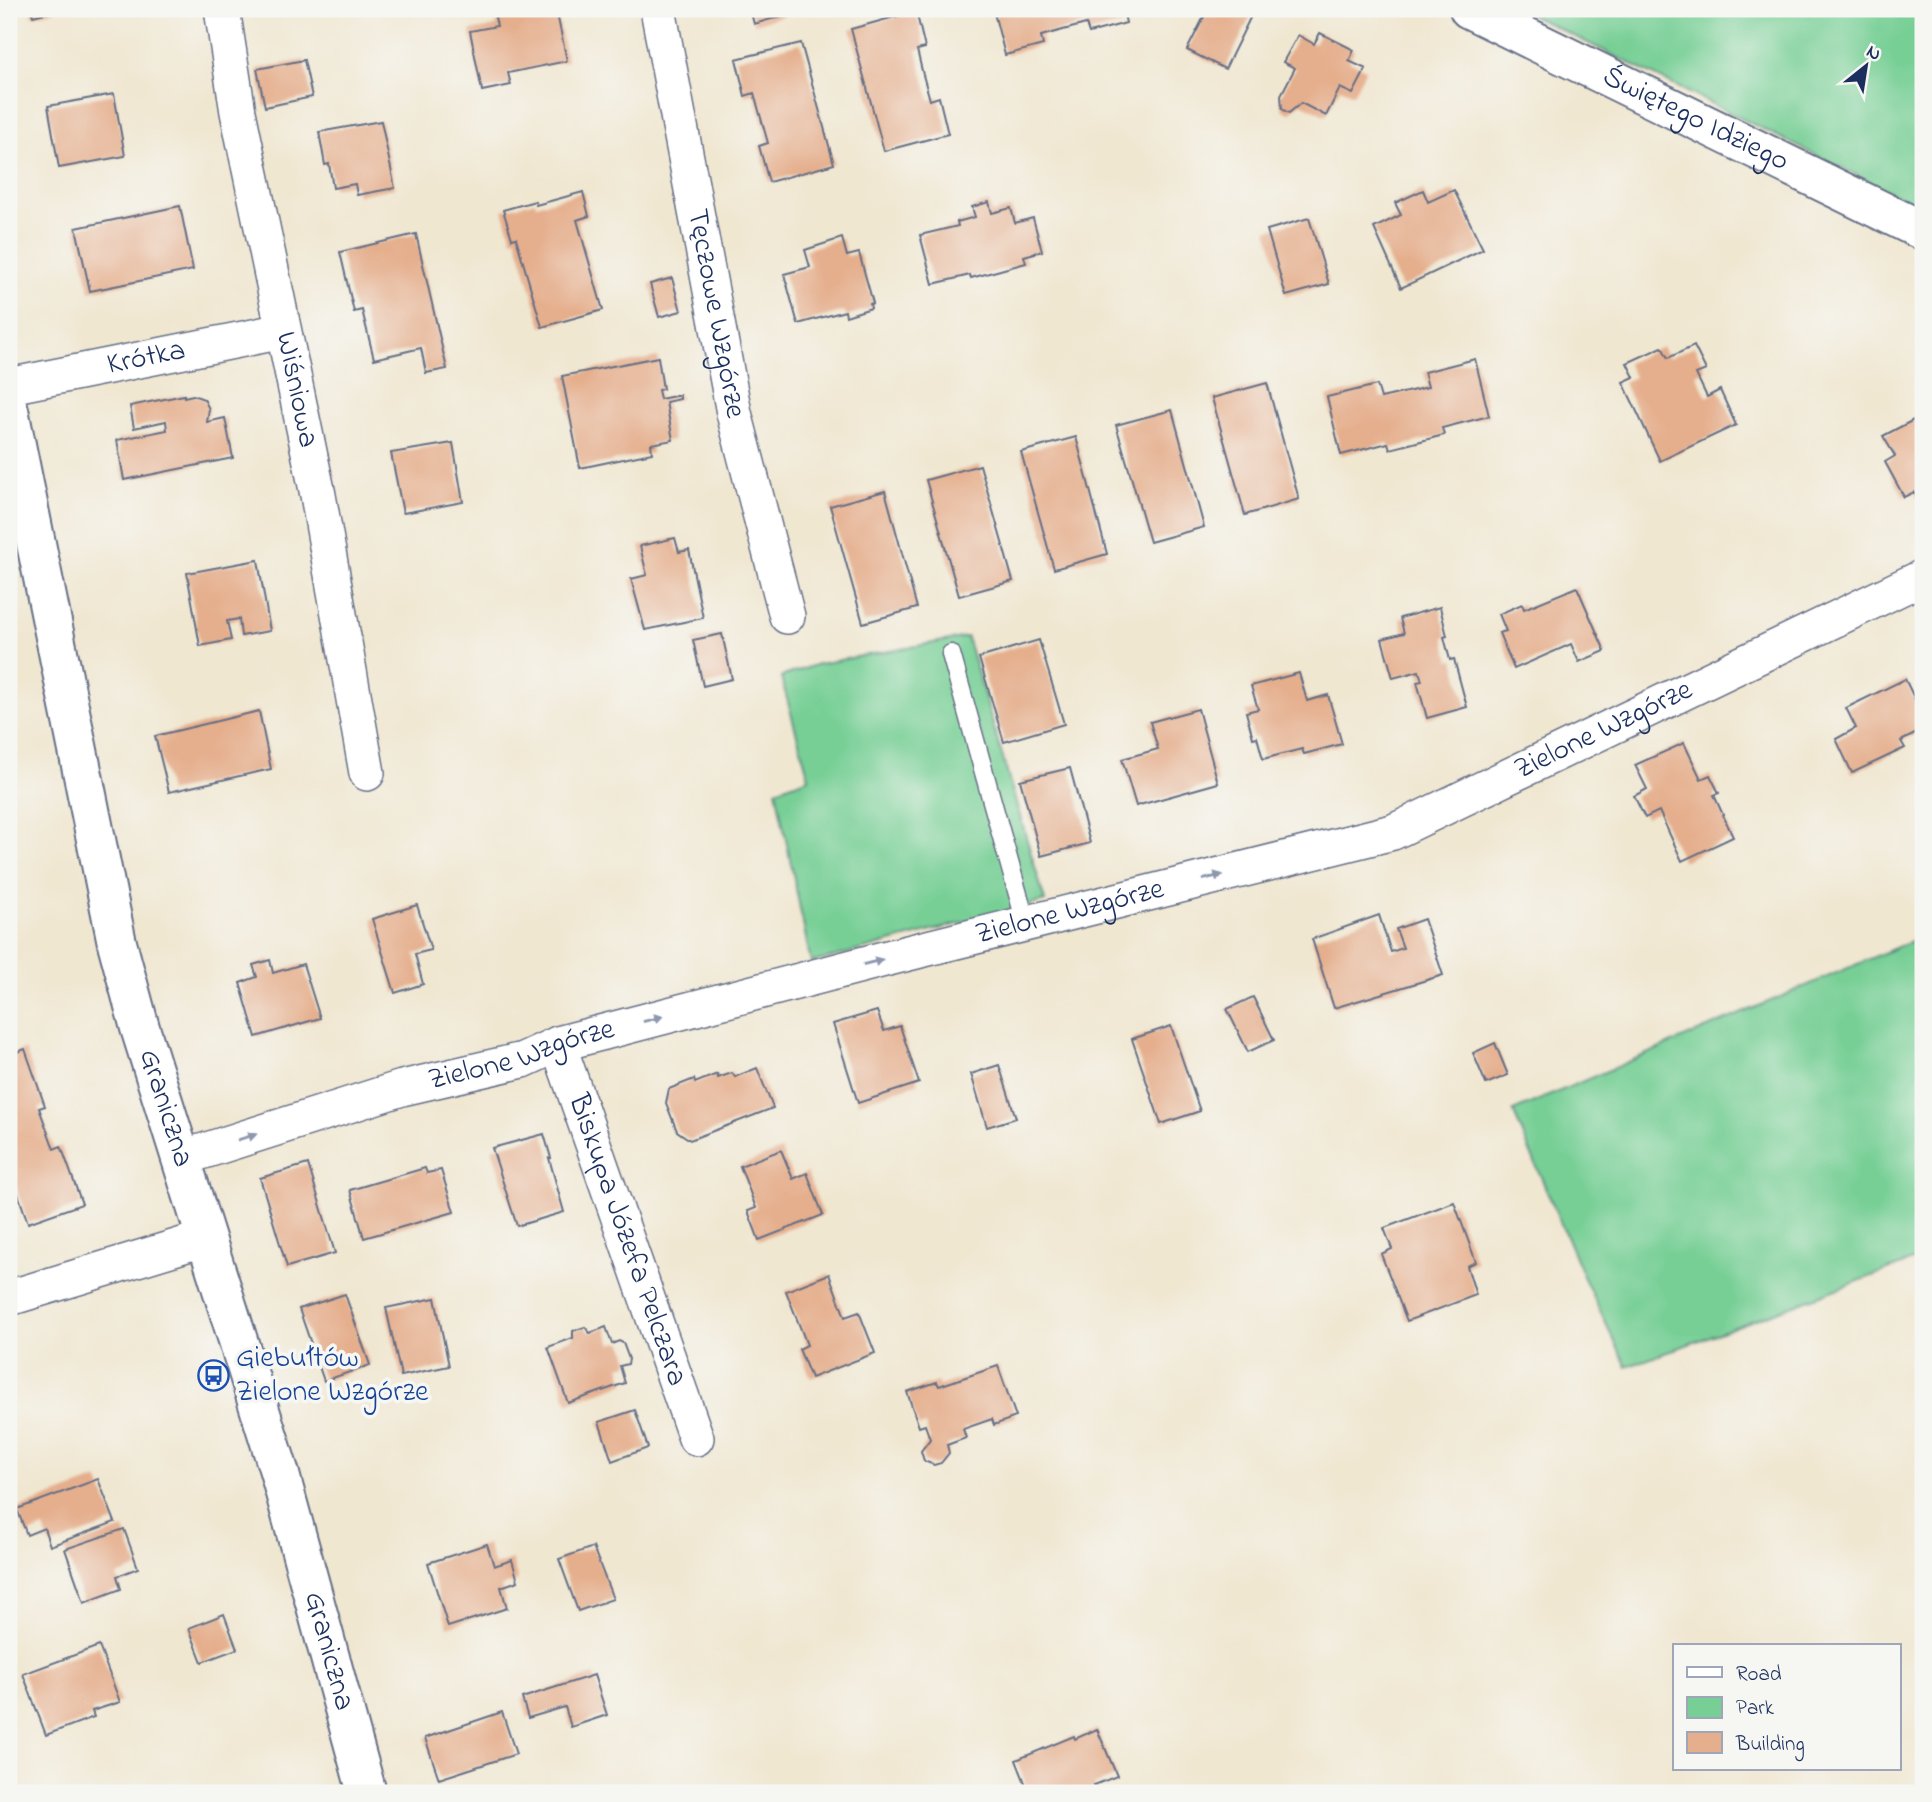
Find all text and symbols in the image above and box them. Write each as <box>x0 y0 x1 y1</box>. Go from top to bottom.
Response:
north arrow <box>1830 32 1900 102</box>
text: N <box>1861 39 1886 68</box>
street label: Świętego Idziego <box>1595 55 1796 184</box>
street label: Tęczowe Wzgórze <box>674 205 757 422</box>
street label: Wiśniowa <box>263 328 330 452</box>
street label: Krótka <box>103 329 189 388</box>
street label: Zielone Wzgórze <box>1508 669 1701 792</box>
street label: Zielone Wzgórze <box>971 868 1169 957</box>
one-way arrow <box>1202 871 1224 882</box>
one-way arrow <box>862 956 884 967</box>
street label: Zielone Wzgórze <box>424 1008 620 1103</box>
one-way arrow <box>642 1013 664 1024</box>
street label: Graniczna <box>126 1044 204 1173</box>
street label: Biskupa Józefa Pelczara <box>555 1087 698 1392</box>
one-way arrow <box>237 1131 258 1142</box>
place label: Giebułtów Zielone Wzgórze <box>236 1337 429 1415</box>
bus stop icon: Giebułtów Zielone Wzgórze <box>196 1359 230 1393</box>
street label: Graniczna <box>291 1587 365 1716</box>
legend <box>1673 1644 1900 1770</box>
text: Road <box>1736 1660 1782 1690</box>
text: Park <box>1736 1694 1775 1724</box>
text: Building <box>1735 1730 1805 1762</box>

